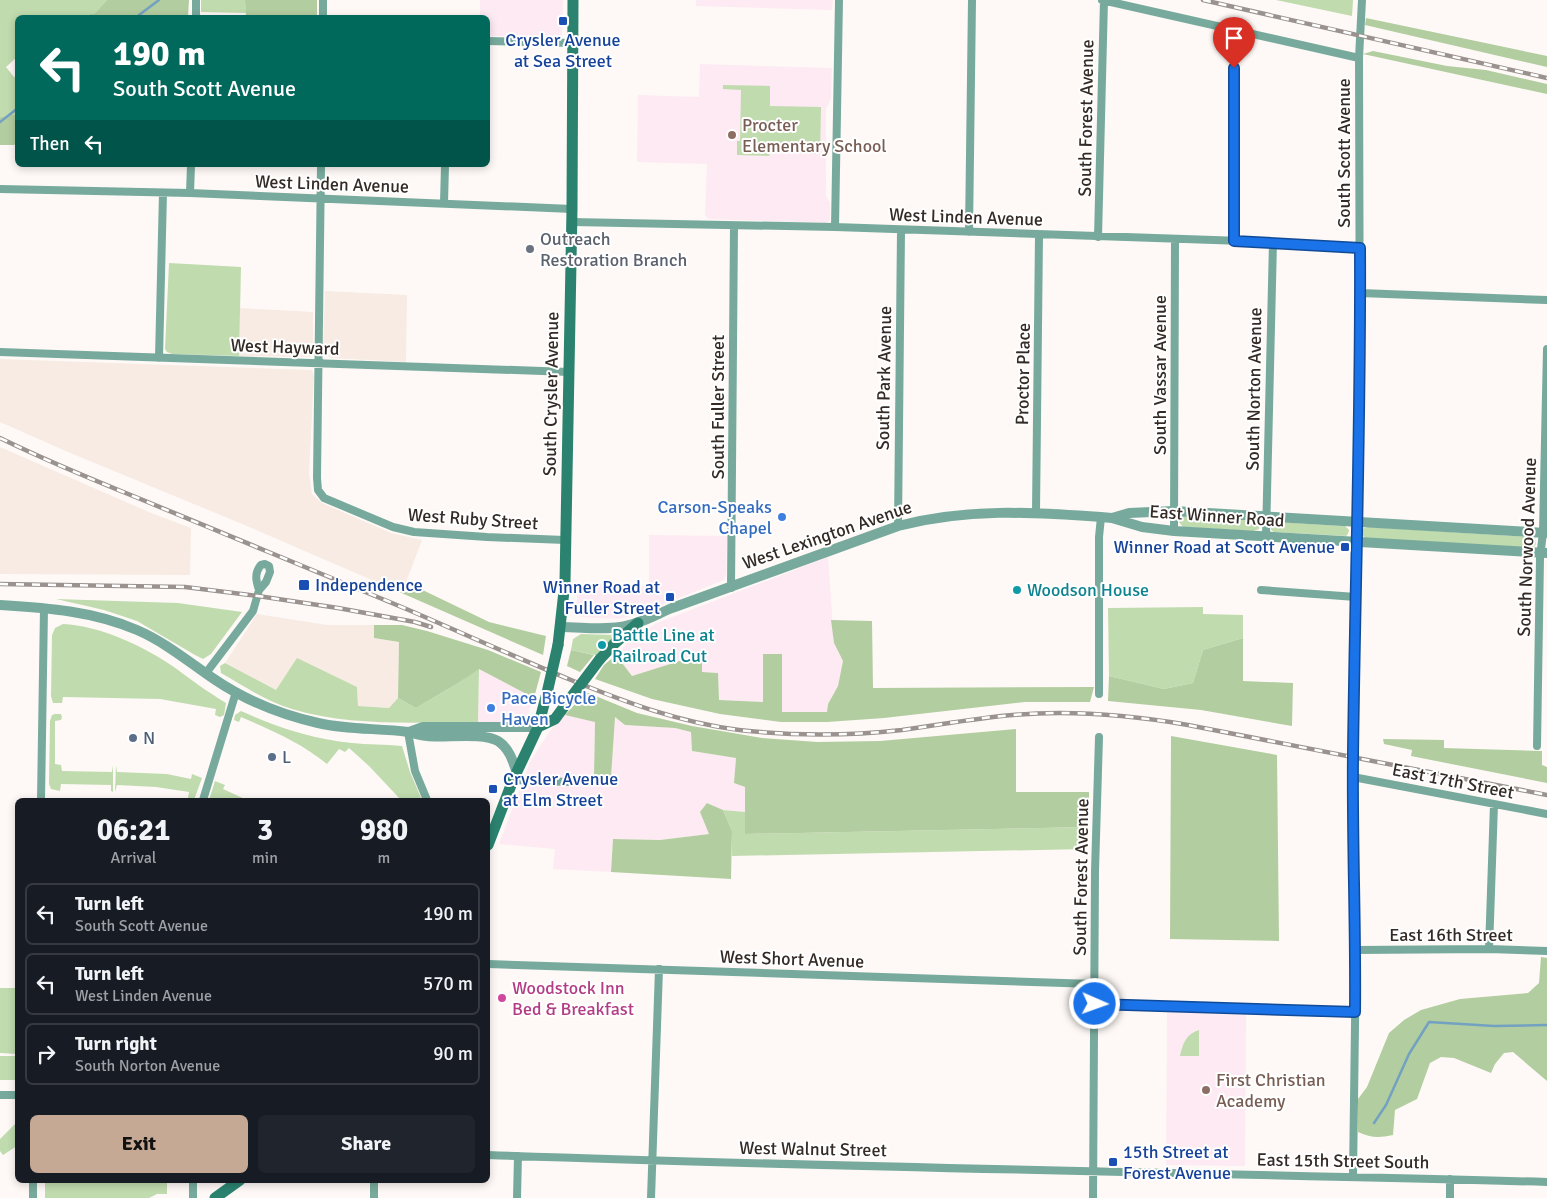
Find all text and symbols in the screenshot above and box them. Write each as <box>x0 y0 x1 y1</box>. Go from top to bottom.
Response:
marker: Crysler Avenue at Sea Street <box>557 15 569 27</box>
pin <box>1213 17 1255 68</box>
icon: arrive <box>1220 24 1248 52</box>
place label: Crysler Avenue at Sea Street <box>505 29 621 72</box>
text: 190 m <box>113 32 206 75</box>
icon: left <box>30 35 95 100</box>
street label: South Forest Avenue <box>1074 39 1098 197</box>
text: South Scott Avenue <box>113 75 296 102</box>
street label: South Scott Avenue <box>1333 78 1355 228</box>
place label: Procter Elementary School <box>742 114 887 157</box>
marker: Procter Elementary School <box>726 129 738 141</box>
icon: left <box>80 130 108 158</box>
text: Then <box>30 132 70 156</box>
street label: West Linden Avenue <box>255 170 409 198</box>
street label: West Linden Avenue <box>889 203 1043 231</box>
place label: Outreach Restoration Branch <box>540 228 687 271</box>
marker: Outreach Restoration Branch <box>524 243 536 255</box>
street label: South Vassar Avenue <box>1149 295 1171 455</box>
street label: South Park Avenue <box>872 306 896 450</box>
street label: South Norton Avenue <box>1242 307 1266 471</box>
street label: South Crysler Avenue <box>539 312 563 476</box>
street label: Proctor Place <box>1011 323 1035 425</box>
street label: West Hayward <box>230 334 340 360</box>
street label: South Fuller Street <box>707 335 729 479</box>
street label: South Norwood Avenue <box>1513 457 1541 637</box>
place label: Carson-Speaks Chapel <box>658 496 772 539</box>
street label: West Lexington Avenue <box>739 496 915 574</box>
street label: East Winner Road <box>1149 500 1285 532</box>
street label: West Ruby Street <box>407 503 539 535</box>
marker: Carson-Speaks Chapel <box>776 511 788 523</box>
place label: Winner Road at Scott Avenue <box>1113 536 1335 558</box>
marker: Winner Road at Scott Avenue <box>1339 541 1351 553</box>
place label: Independence <box>315 574 423 596</box>
place label: Winner Road at Fuller Street <box>543 576 660 619</box>
marker: Independence <box>297 578 311 592</box>
place label: Woodson House <box>1027 579 1149 601</box>
marker: Woodson House <box>1011 584 1023 596</box>
marker: Winner Road at Fuller Street <box>664 591 676 603</box>
place label: Battle Line at Railroad Cut <box>612 624 714 667</box>
marker: Battle Line at Railroad Cut <box>596 639 608 651</box>
place label: Pace Bicycle Haven <box>501 687 596 730</box>
marker: Pace Bicycle Haven <box>485 702 497 714</box>
place label: N <box>143 727 155 749</box>
marker: N <box>127 732 139 744</box>
place label: L <box>282 746 291 768</box>
marker: L <box>266 751 278 763</box>
street label: East 17th Street <box>1390 758 1516 804</box>
place label: Crysler Avenue at Elm Street <box>503 768 618 811</box>
marker: Crysler Avenue at Elm Street <box>487 783 499 795</box>
street label: South Forest Avenue <box>1069 798 1093 956</box>
text: 06:21 <box>97 812 170 849</box>
text: 3 <box>257 812 273 849</box>
text: 980 <box>360 812 408 849</box>
text: Arrival <box>110 848 157 868</box>
text: min <box>252 848 278 868</box>
text: m <box>378 848 390 868</box>
text: Turn left <box>75 892 144 916</box>
icon: left <box>32 900 60 928</box>
text: 190 m <box>423 902 473 926</box>
text: South Scott Avenue <box>75 916 208 936</box>
street label: East 16th Street <box>1389 924 1513 946</box>
street label: West Short Avenue <box>719 945 865 973</box>
text: Turn left <box>75 962 144 986</box>
icon: left <box>32 970 60 998</box>
text: 570 m <box>423 972 473 996</box>
place label: Woodstock Inn Bed & Breakfast <box>512 977 634 1020</box>
position arrow <box>1068 977 1120 1029</box>
text: West Linden Avenue <box>75 986 212 1006</box>
marker: Woodstock Inn Bed & Breakfast <box>496 992 508 1004</box>
text: Turn right <box>75 1032 157 1056</box>
icon: right <box>32 1040 60 1068</box>
text: 90 m <box>433 1042 473 1066</box>
text: South Norton Avenue <box>75 1056 220 1076</box>
place label: First Christian Academy <box>1216 1069 1326 1112</box>
marker: First Christian Academy <box>1200 1084 1212 1096</box>
button: Exit <box>30 1115 248 1173</box>
button: Share <box>258 1115 475 1173</box>
street label: West Walnut Street <box>739 1137 887 1161</box>
place label: 15th Street at Forest Avenue <box>1123 1141 1231 1184</box>
street label: East 15th Street South <box>1256 1148 1430 1174</box>
marker: 15th Street at Forest Avenue <box>1107 1156 1119 1168</box>

